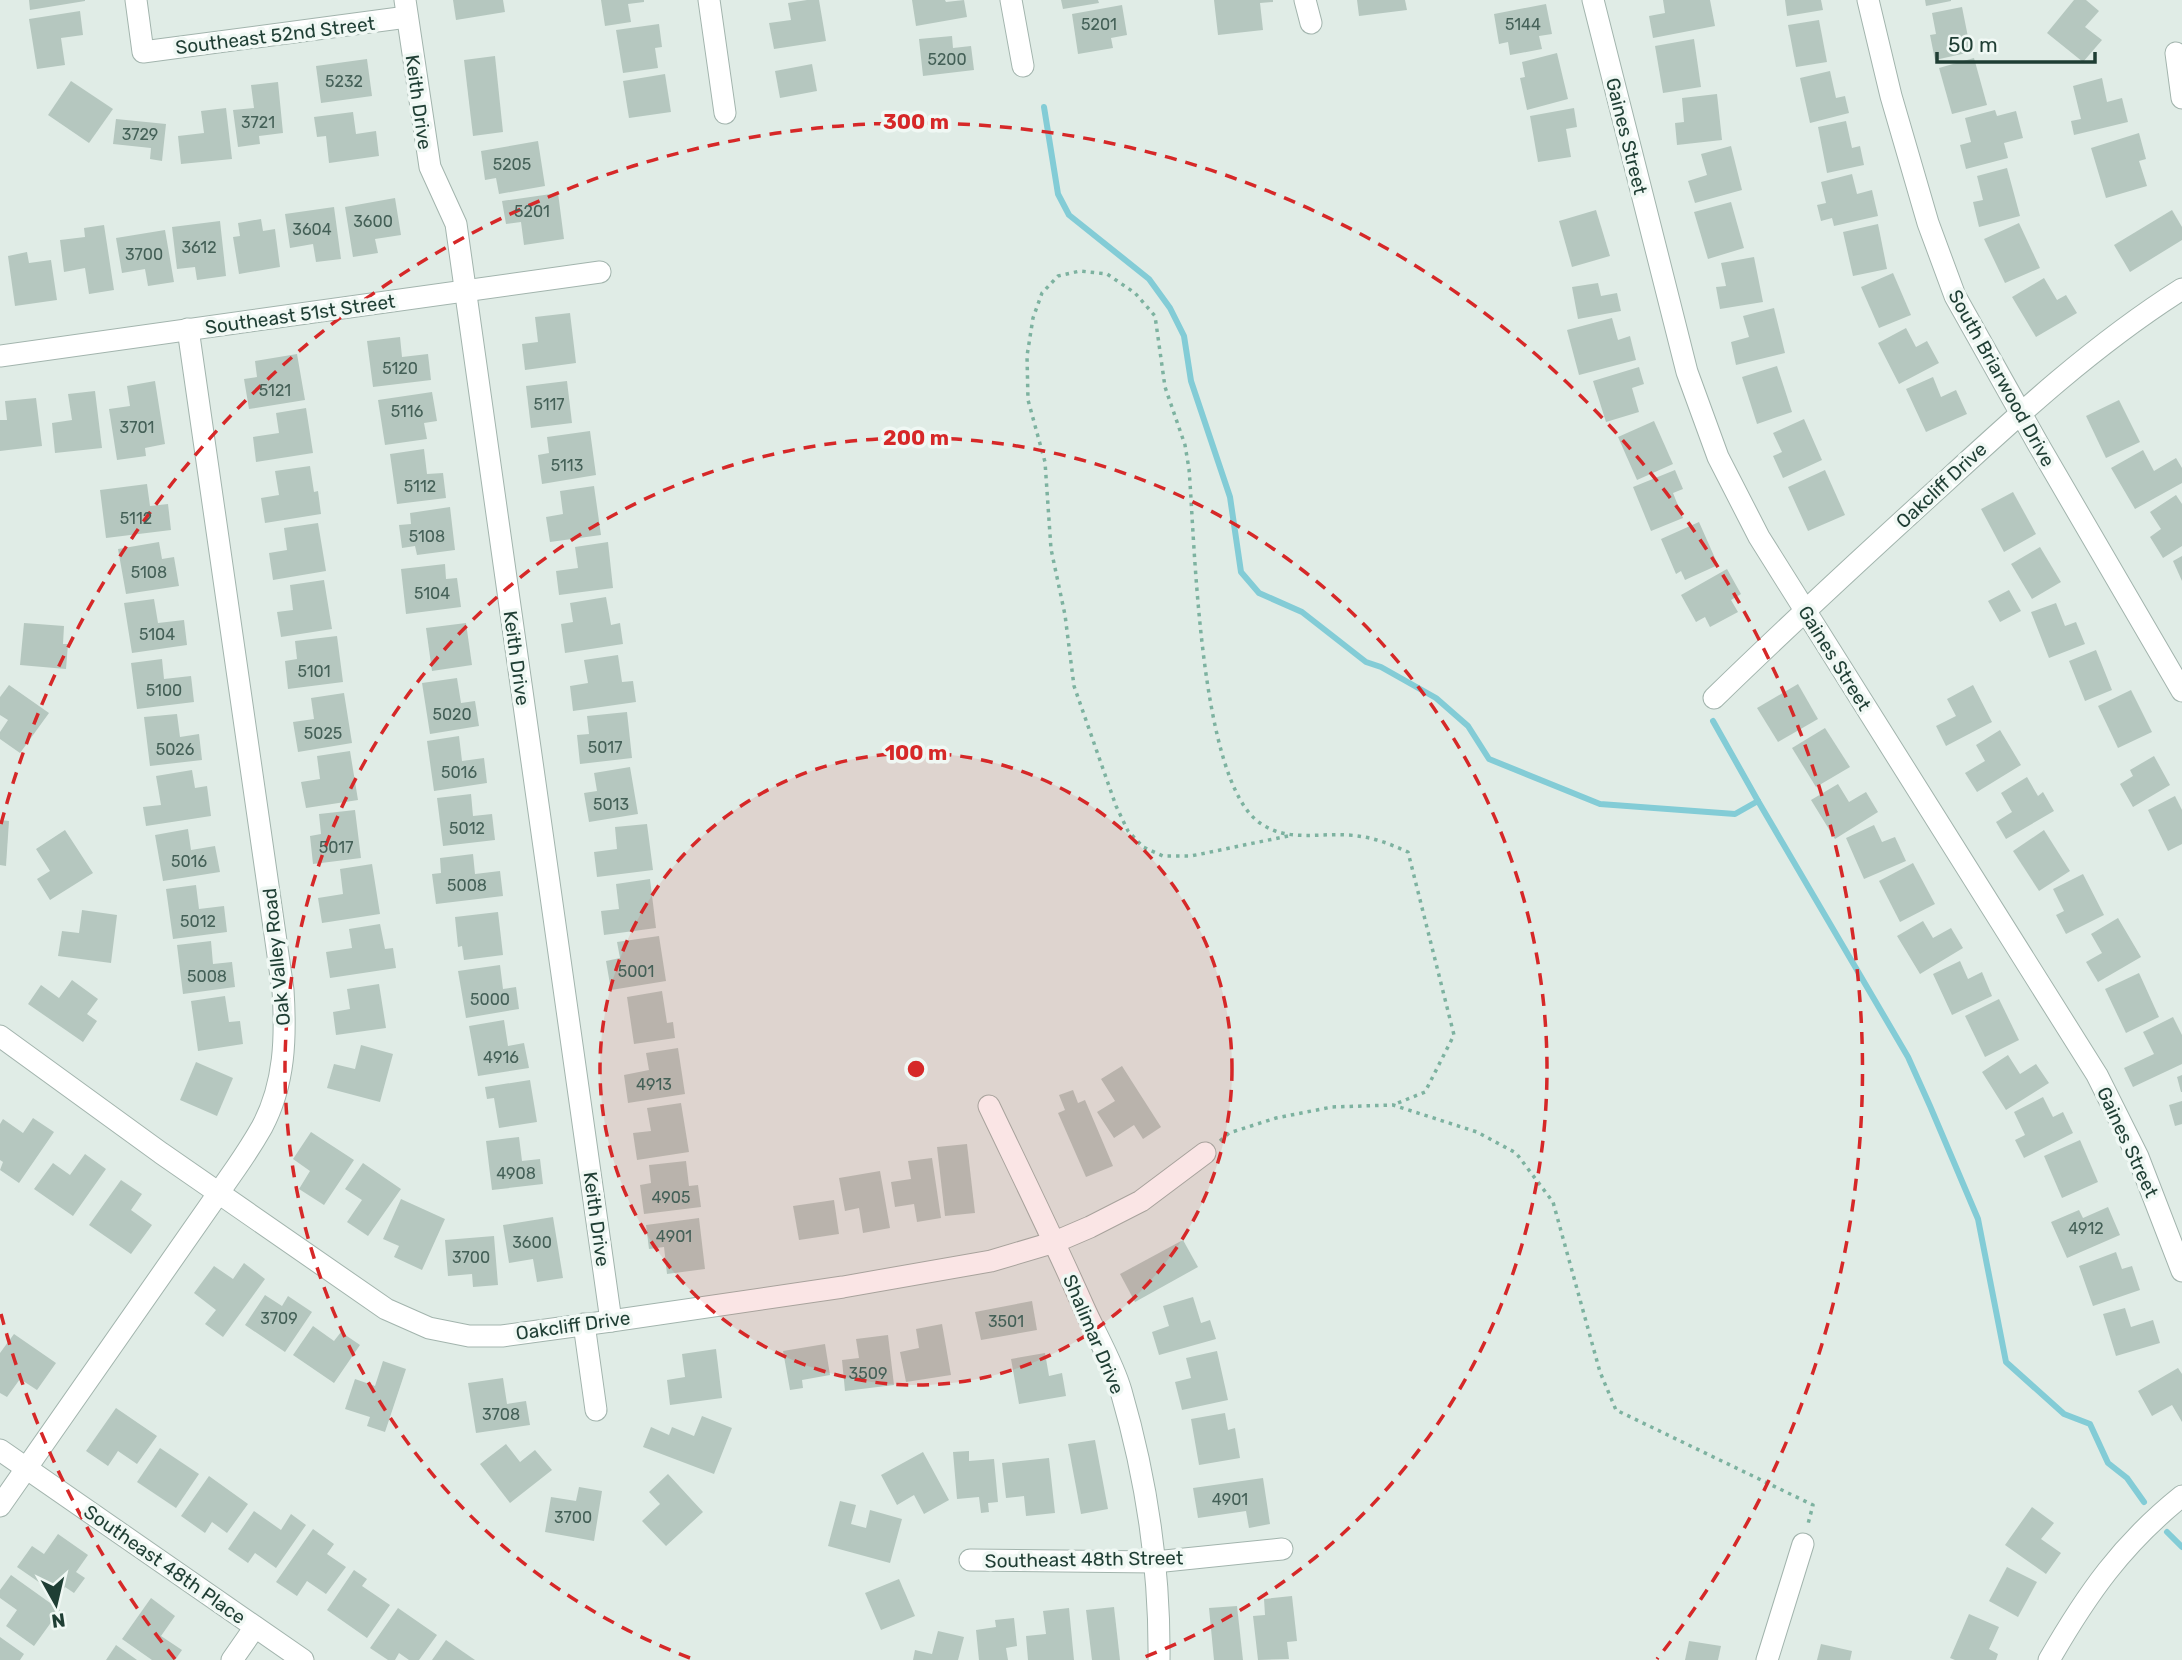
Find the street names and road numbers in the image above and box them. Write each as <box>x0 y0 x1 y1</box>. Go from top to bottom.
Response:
street label: Southeast 52nd Street <box>174 12 377 59</box>
street label: Keith Drive <box>400 53 437 151</box>
street label: Gaines Street <box>1601 75 1652 197</box>
street label: South Briarwood Drive <box>1943 286 2060 471</box>
street label: Southeast 51st Street <box>203 290 397 339</box>
street label: Oakcliff Drive <box>1891 438 1991 533</box>
street label: Gaines Street <box>1793 602 1876 715</box>
street label: Keith Drive <box>498 609 535 707</box>
street label: Oak Valley Road <box>258 887 295 1027</box>
street label: Gaines Street <box>2092 1083 2163 1202</box>
street label: Keith Drive <box>578 1170 615 1268</box>
street label: Shalimar Drive <box>1058 1271 1129 1397</box>
street label: Oakcliff Drive <box>514 1306 632 1345</box>
street label: Southeast 48th Place <box>79 1500 250 1629</box>
street label: Southeast 48th Street <box>985 1546 1184 1573</box>

